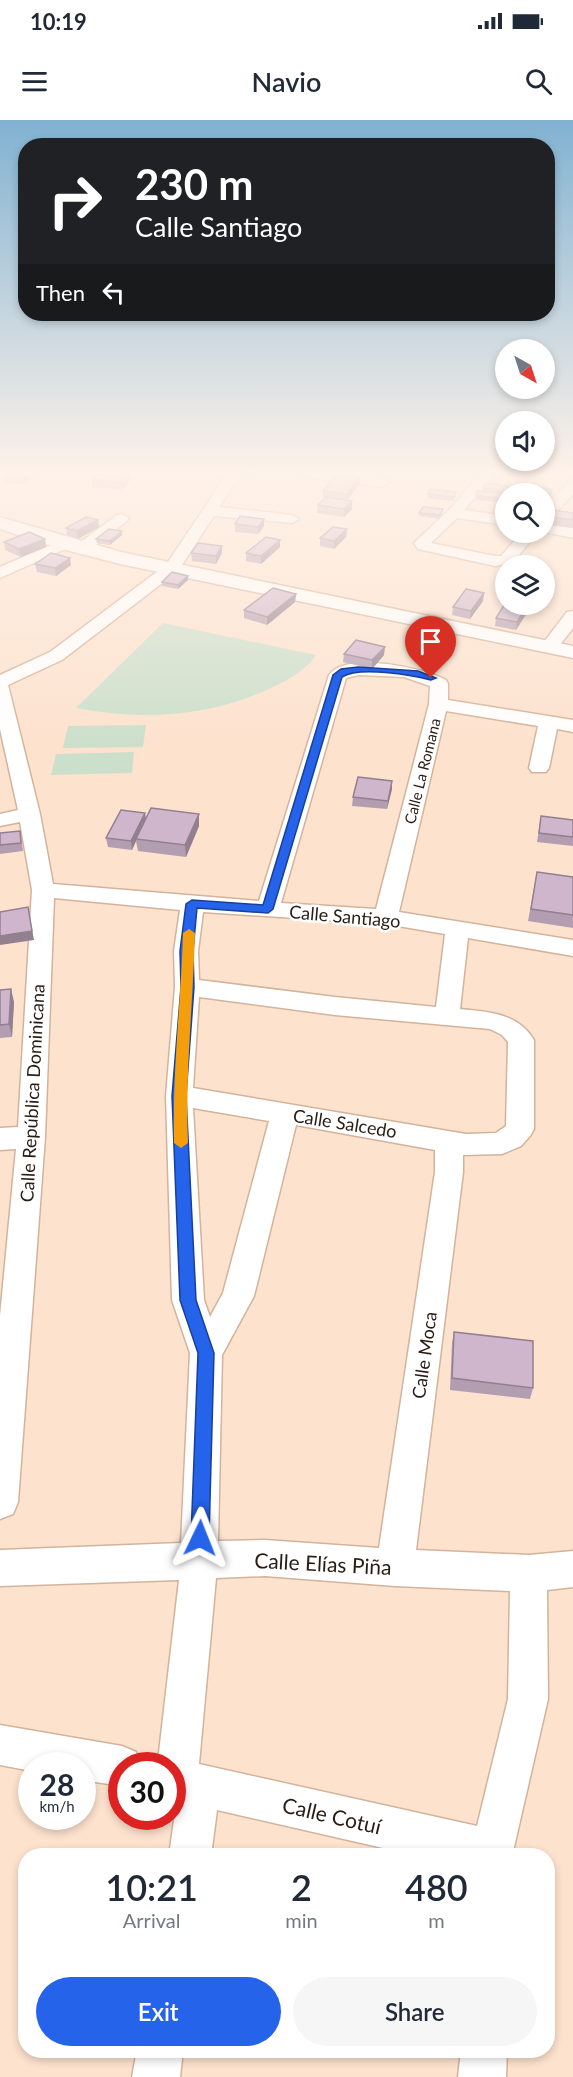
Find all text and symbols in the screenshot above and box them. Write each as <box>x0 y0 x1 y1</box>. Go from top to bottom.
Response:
text: 10:19 <box>30 8 87 35</box>
icon: menu <box>18 65 51 98</box>
text: Navio <box>252 65 321 98</box>
icon: search <box>522 65 555 98</box>
text: 230 m <box>135 159 253 209</box>
icon: right <box>36 162 114 240</box>
text: Calle Santiago <box>135 210 302 243</box>
icon: left <box>97 276 130 309</box>
text: Then <box>36 279 85 306</box>
north arrow <box>495 339 555 399</box>
map controls <box>495 339 555 615</box>
button: sound <box>495 411 555 471</box>
button: search <box>495 483 555 543</box>
button: layers <box>495 555 555 615</box>
pin <box>405 616 456 678</box>
icon: arrive <box>414 625 447 658</box>
street label: Calle La Romana <box>400 716 444 826</box>
street label: Calle Santiago <box>288 900 402 932</box>
street label: Calle República Dominicana <box>15 983 49 1203</box>
street label: Calle Salcedo <box>292 1104 398 1142</box>
street label: Calle Moca <box>407 1310 441 1400</box>
position arrow <box>168 1506 232 1570</box>
street label: Calle Elías Piña <box>254 1547 392 1579</box>
speed limit sign: 30 <box>108 1752 186 1830</box>
text: 28 <box>40 1766 74 1802</box>
street label: Calle Cotuí <box>280 1791 385 1839</box>
text: km/h <box>39 1797 75 1815</box>
text: 10:21 <box>105 1865 198 1909</box>
text: 2 <box>291 1865 312 1909</box>
text: 480 <box>405 1865 468 1909</box>
text: Arrival <box>123 1908 180 1932</box>
text: min <box>285 1908 318 1932</box>
text: m <box>428 1908 445 1932</box>
button: Exit <box>36 1977 281 2046</box>
button: Share <box>293 1977 537 2046</box>

